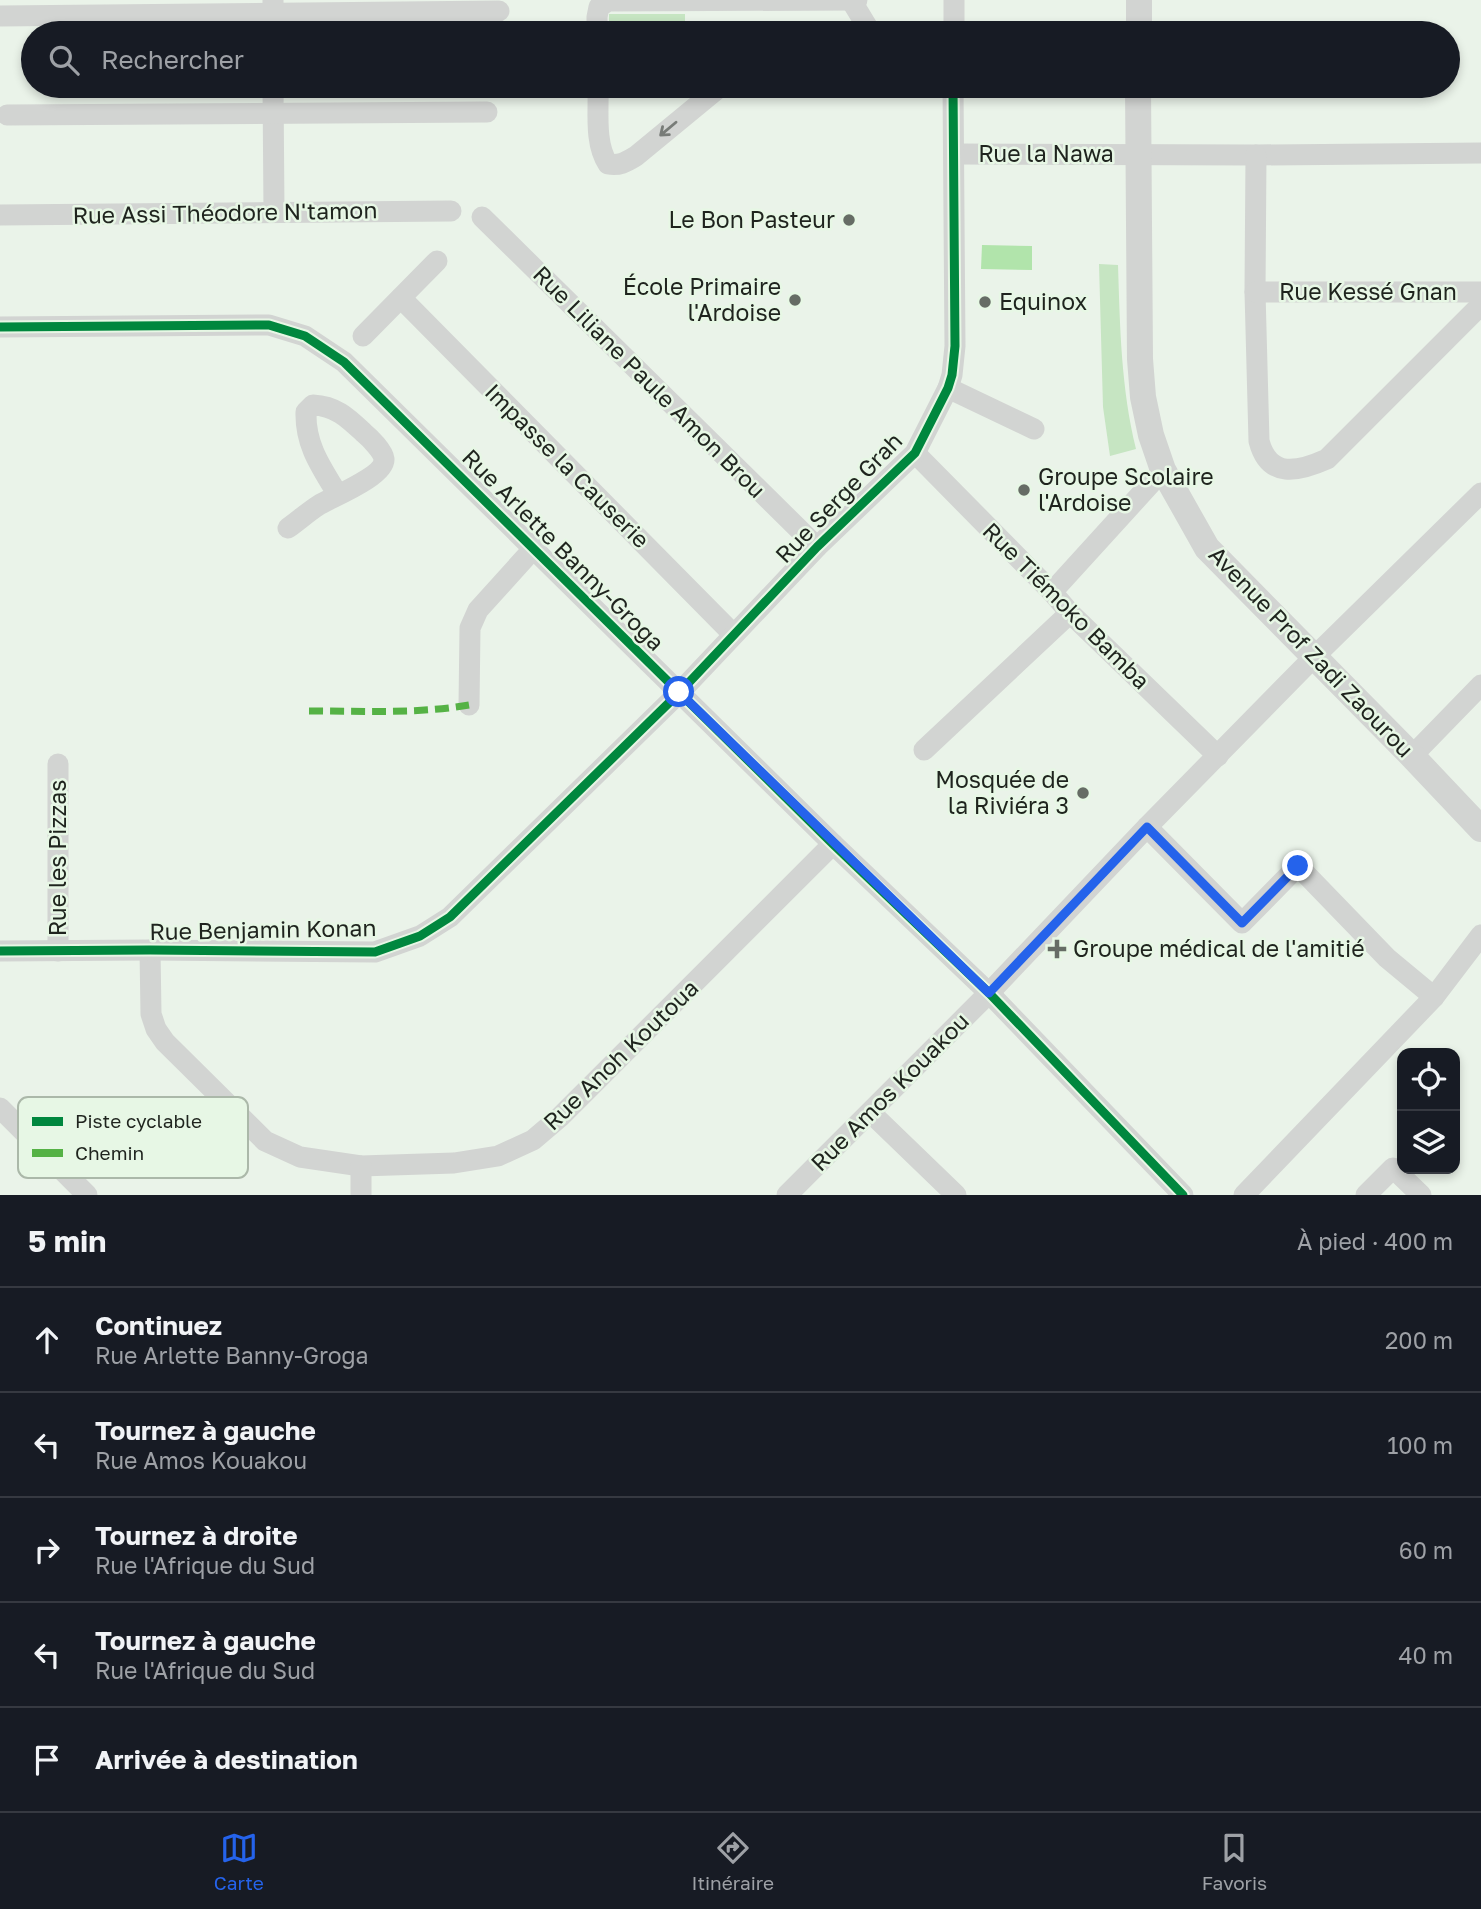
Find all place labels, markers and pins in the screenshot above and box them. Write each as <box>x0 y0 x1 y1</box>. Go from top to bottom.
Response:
place label: Le Bon Pasteur <box>668 205 835 233</box>
marker: Le Bon Pasteur <box>841 212 857 228</box>
place label: École Primaire l'Ardoise <box>623 272 781 326</box>
place label: Equinox <box>999 287 1088 315</box>
marker: École Primaire l'Ardoise <box>787 292 803 308</box>
marker: Equinox <box>977 294 993 310</box>
place label: Groupe Scolaire l'Ardoise <box>1038 462 1214 516</box>
marker: Groupe Scolaire l'Ardoise <box>1016 482 1032 498</box>
place label: Mosquée de la Riviéra 3 <box>935 765 1069 819</box>
marker: Mosquée de la Riviéra 3 <box>1075 785 1091 801</box>
place label: Groupe médical de l'amitié <box>1073 934 1365 962</box>
marker: Groupe médical de l'amitié <box>1047 939 1067 959</box>

